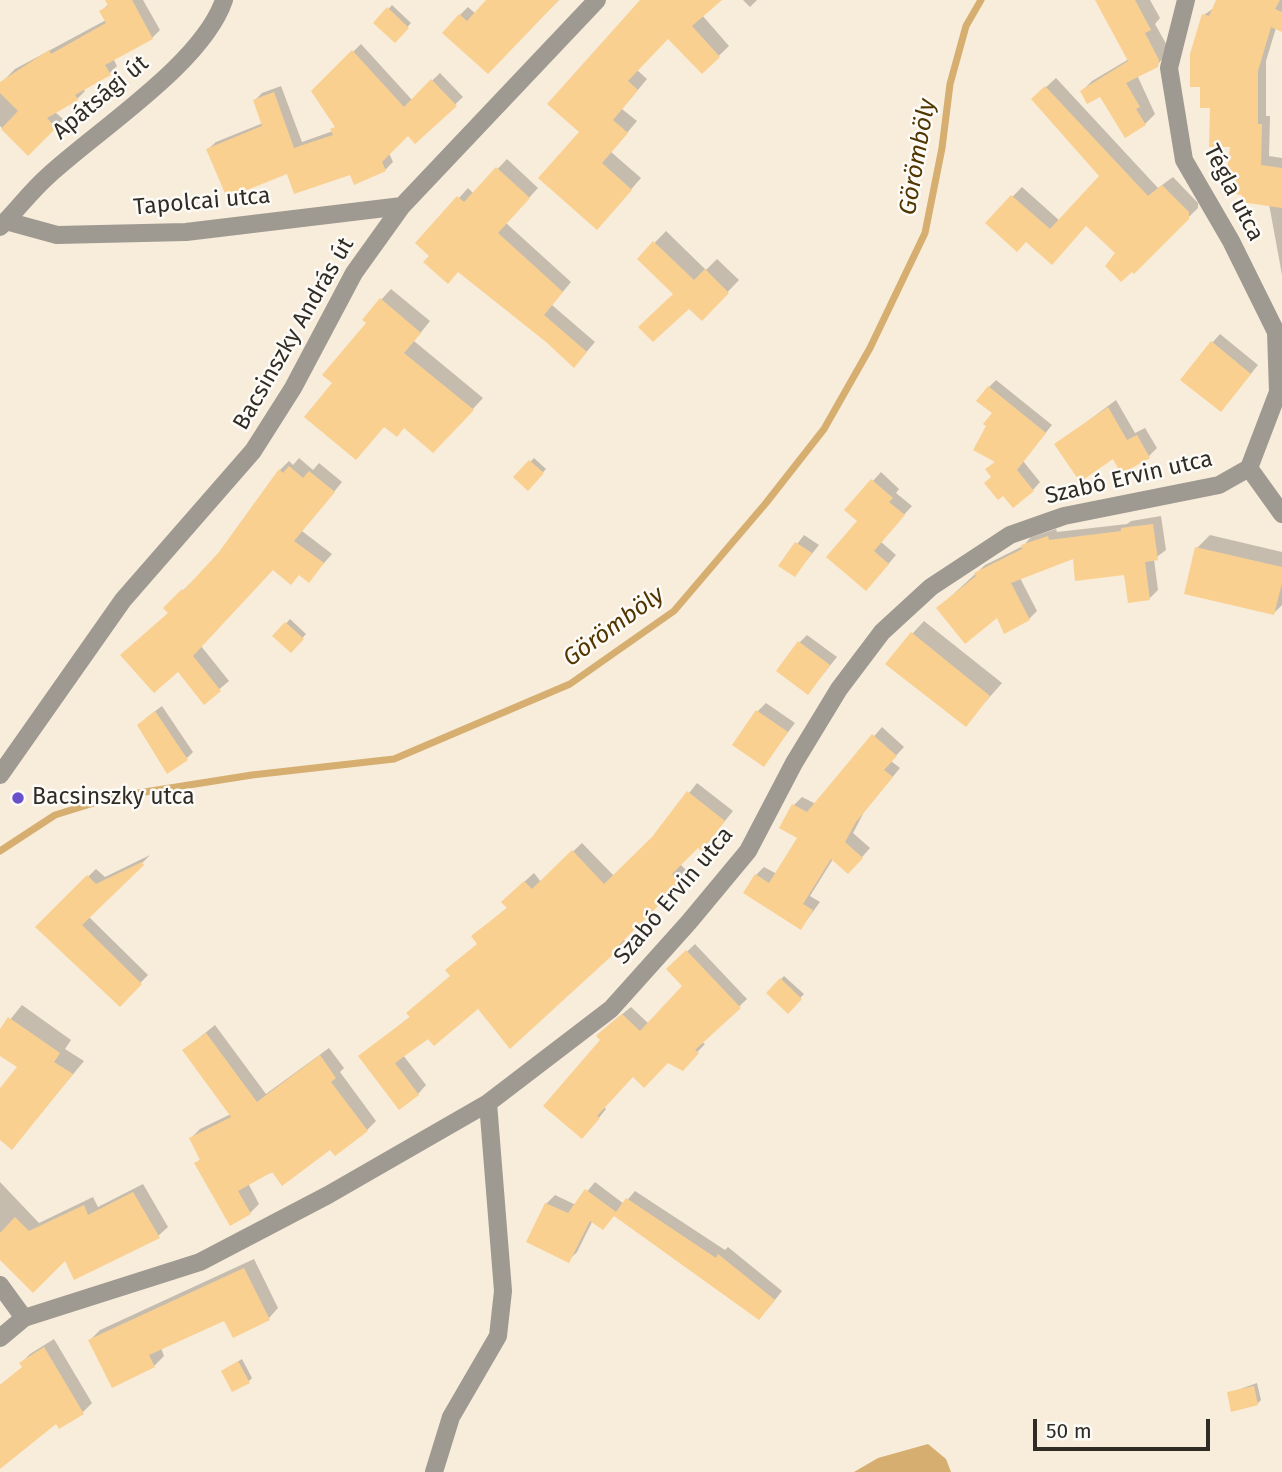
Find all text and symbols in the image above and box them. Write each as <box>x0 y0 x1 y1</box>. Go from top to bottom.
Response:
street label: Apátsági út <box>48 50 154 146</box>
water label: Görömböly <box>894 97 942 217</box>
street label: Tégla utca <box>1197 140 1269 246</box>
street label: Tapolcai utca <box>132 182 272 222</box>
street label: Bacsinszky András út <box>228 233 360 435</box>
street label: Szabó Ervin utca <box>1043 445 1215 511</box>
water label: Görömböly <box>558 581 670 673</box>
place label: Bacsinszky utca <box>32 784 195 812</box>
marker: Bacsinszky utca <box>10 790 26 806</box>
street label: Szabó Ervin utca <box>609 822 739 970</box>
scale bar <box>1037 1406 1214 1450</box>
text: 50 m <box>1046 1418 1092 1444</box>

